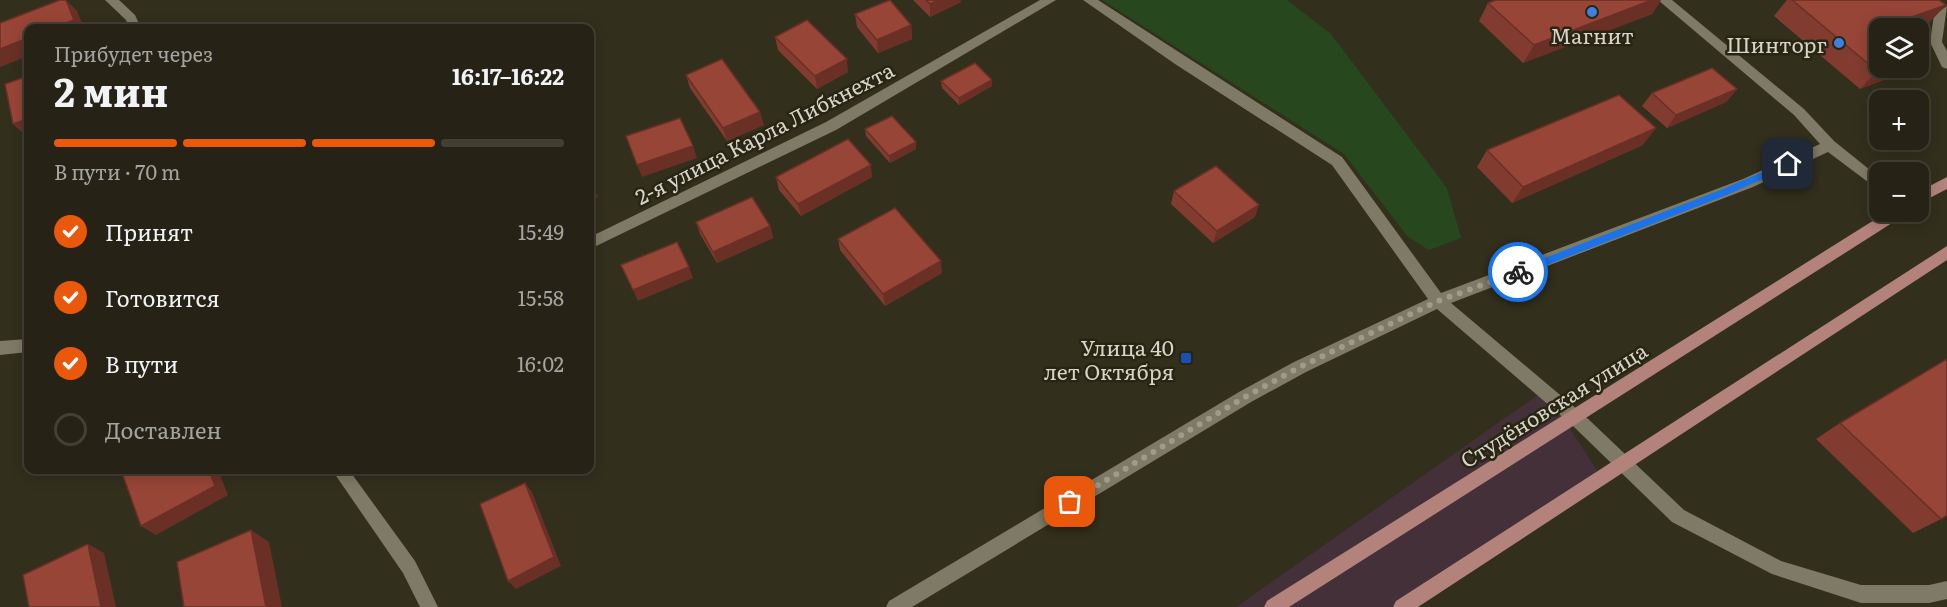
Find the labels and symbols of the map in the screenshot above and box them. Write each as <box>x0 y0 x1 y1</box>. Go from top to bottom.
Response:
marker: Магнит <box>1585 5 1599 19</box>
place label: Магнит <box>1550 19 1634 50</box>
place label: Шинторг <box>1726 28 1827 59</box>
marker: Шинторг <box>1832 36 1846 50</box>
street label: 2-я улица Карла Либкнехта <box>629 53 899 211</box>
pin <box>1762 138 1813 189</box>
courier <box>1488 242 1548 302</box>
place label: Улица 40 лет Октября <box>1044 331 1174 386</box>
street label: Студёновская улица <box>1453 333 1653 474</box>
marker: Улица 40 лет Октября <box>1179 351 1193 365</box>
pin <box>1044 476 1095 527</box>

